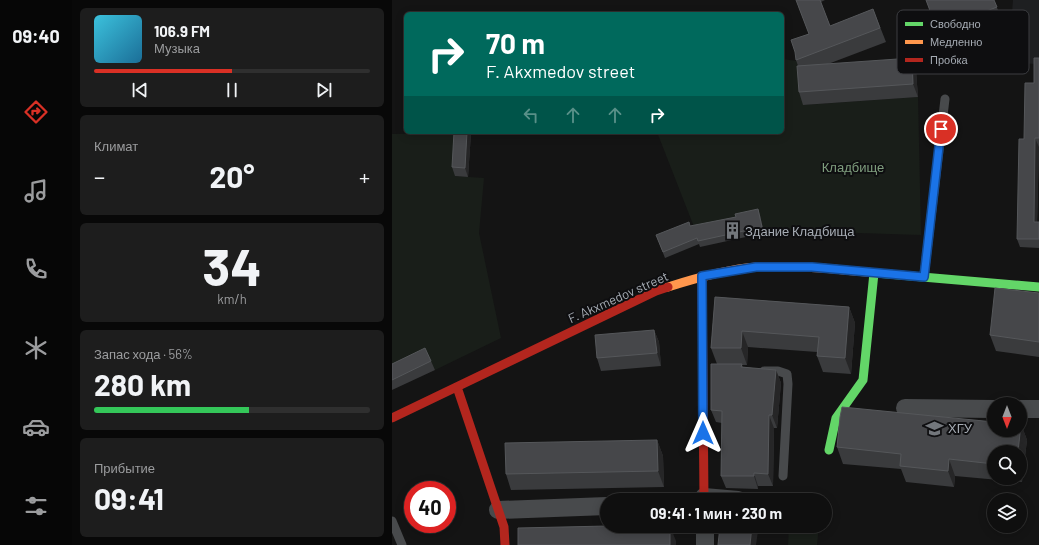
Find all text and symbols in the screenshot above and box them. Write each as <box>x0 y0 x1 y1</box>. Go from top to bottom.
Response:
legend <box>897 10 1029 74</box>
text: Свободно <box>930 17 981 30</box>
text: 106.9 FM <box>154 22 210 40</box>
text: 09:40 <box>12 25 60 47</box>
text: 70 m <box>486 26 545 60</box>
icon: right <box>420 28 472 80</box>
text: Медленно <box>930 35 982 48</box>
text: Музыка <box>154 40 200 56</box>
text: Пробка <box>930 53 968 66</box>
text: F. Akxmedov street <box>486 60 635 82</box>
icon: previous <box>129 79 151 101</box>
icon: pause <box>221 79 243 101</box>
icon: next <box>313 79 335 101</box>
icon: directions <box>22 98 50 126</box>
icon: left <box>520 104 542 126</box>
icon: ahead <box>562 104 584 126</box>
icon: ahead <box>604 104 626 126</box>
icon: right <box>646 104 668 126</box>
pin <box>924 112 958 146</box>
icon: arrive <box>930 118 952 140</box>
text: Климат <box>94 138 138 154</box>
text: 20° <box>209 158 255 194</box>
park label: Кладбище <box>822 159 884 175</box>
text: − <box>94 163 105 189</box>
text: + <box>359 163 370 189</box>
icon: music <box>22 177 50 205</box>
building icon: Здание Кладбища <box>722 221 742 241</box>
place label: Здание Кладбища <box>745 223 855 239</box>
text: 34 <box>202 234 262 296</box>
icon: phone <box>22 255 50 283</box>
street label: F. Akxmedov street <box>566 268 670 326</box>
text: km/h <box>217 291 247 307</box>
icon: climate <box>22 334 50 362</box>
text: Запас хода · 56% <box>94 346 193 362</box>
text: 280 km <box>94 366 191 402</box>
north arrow <box>987 397 1027 437</box>
map controls <box>987 397 1027 533</box>
position arrow <box>682 412 724 454</box>
icon: car <box>22 413 50 441</box>
school or university icon: ХГУ <box>925 418 945 438</box>
place label: ХГУ <box>948 420 973 436</box>
button: search <box>987 445 1027 485</box>
text: Прибытие <box>94 460 155 476</box>
text: 09:41 <box>94 480 164 516</box>
speed limit sign: 40 <box>404 481 456 533</box>
icon: filters <box>22 492 50 520</box>
button: layers <box>987 493 1027 533</box>
text: 09:41 · 1 мин · 230 m <box>650 504 782 522</box>

